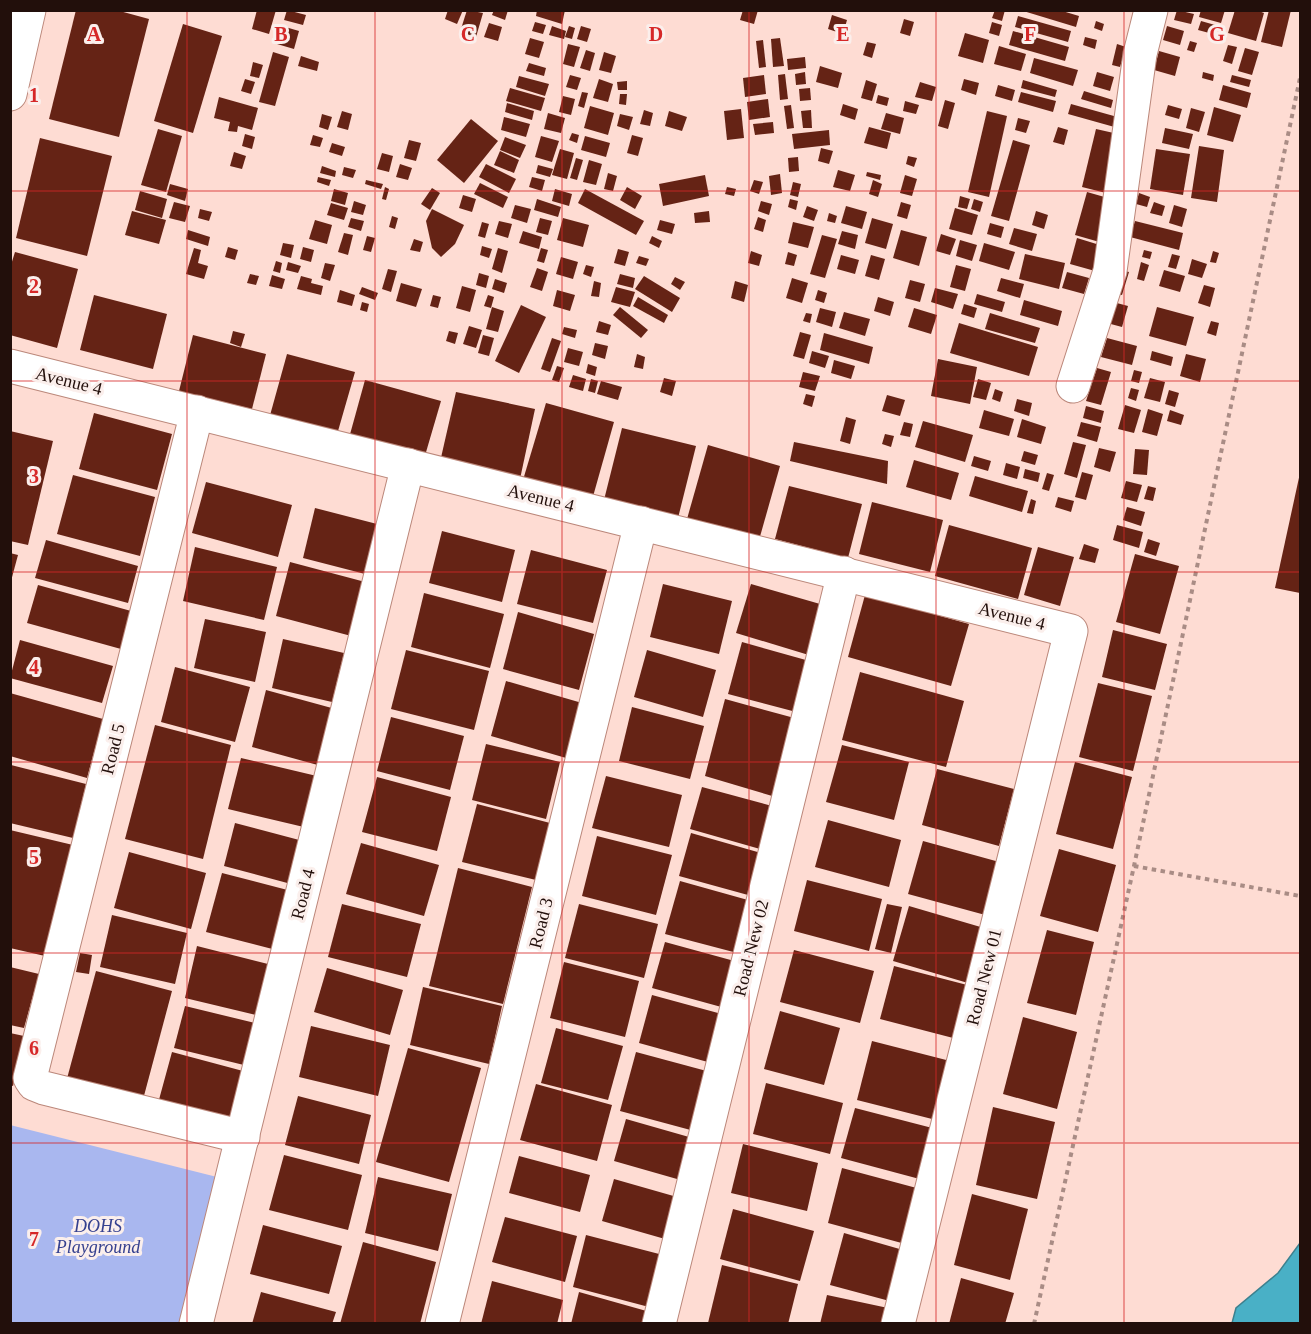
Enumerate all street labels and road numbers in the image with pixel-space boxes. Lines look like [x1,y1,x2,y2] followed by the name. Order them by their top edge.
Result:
[34,363,104,399] street label: Avenue 4
[506,480,576,516] street label: Avenue 4
[977,598,1047,634] street label: Avenue 4
[97,722,129,776] street label: Road 5
[287,867,319,921] street label: Road 4
[525,896,557,950] street label: Road 3
[729,898,773,998] street label: Road New 02
[962,927,1006,1027] street label: Road New 01

